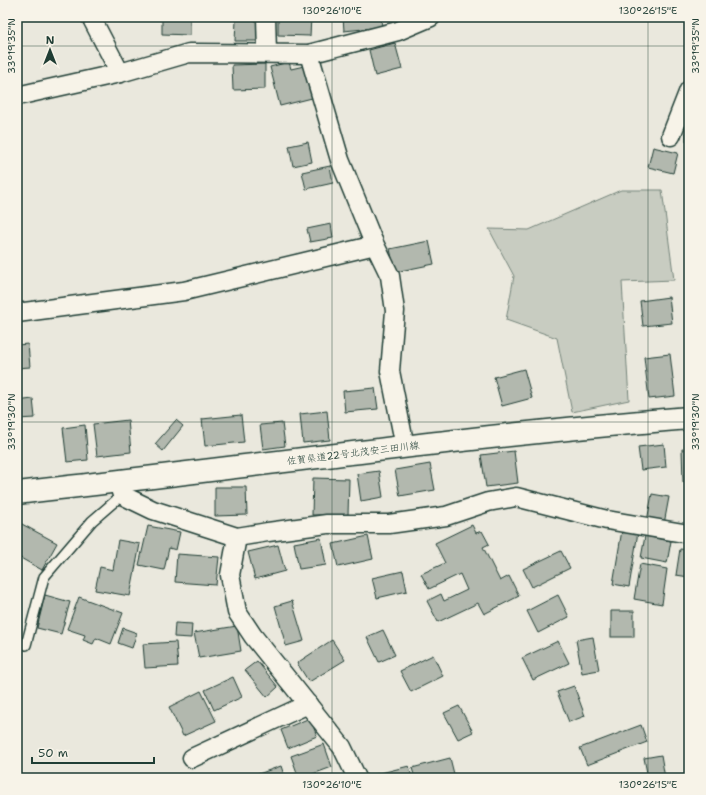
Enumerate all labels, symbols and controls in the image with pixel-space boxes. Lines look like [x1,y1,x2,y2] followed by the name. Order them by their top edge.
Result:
[302,4,362,17] text: 130°26'10"E
[619,4,677,17] text: 130°26'15"E
[5,18,18,74] text: 33°19'35"N
[689,18,702,74] text: 33°19'35"N
[30,30,70,70] north arrow
[46,33,55,48] text: N
[5,393,18,451] text: 33°19'30"N
[689,393,702,451] text: 33°19'30"N
[286,438,420,468] street label: 佐賀県道22号北茂安三田川線
[32,739,154,765] scale bar
[38,745,68,761] text: 50 m
[302,778,362,791] text: 130°26'10"E
[619,778,677,791] text: 130°26'15"E

